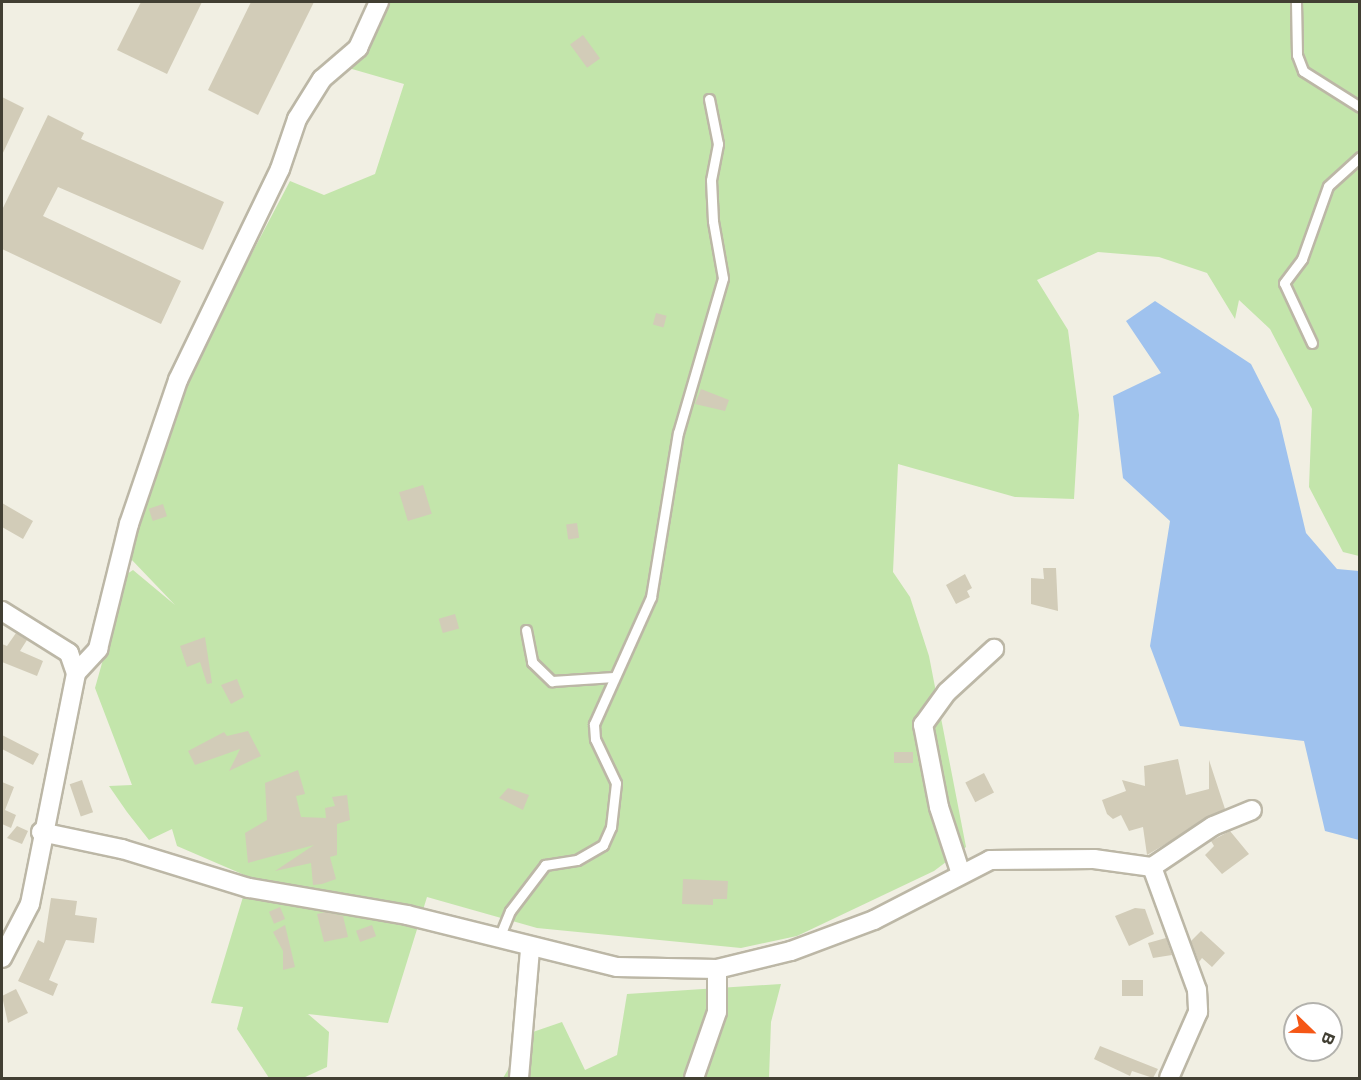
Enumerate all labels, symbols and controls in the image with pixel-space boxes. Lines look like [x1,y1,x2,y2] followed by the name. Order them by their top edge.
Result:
[1283,1002,1343,1062] north arrow
[1317,1029,1339,1048] text: B

